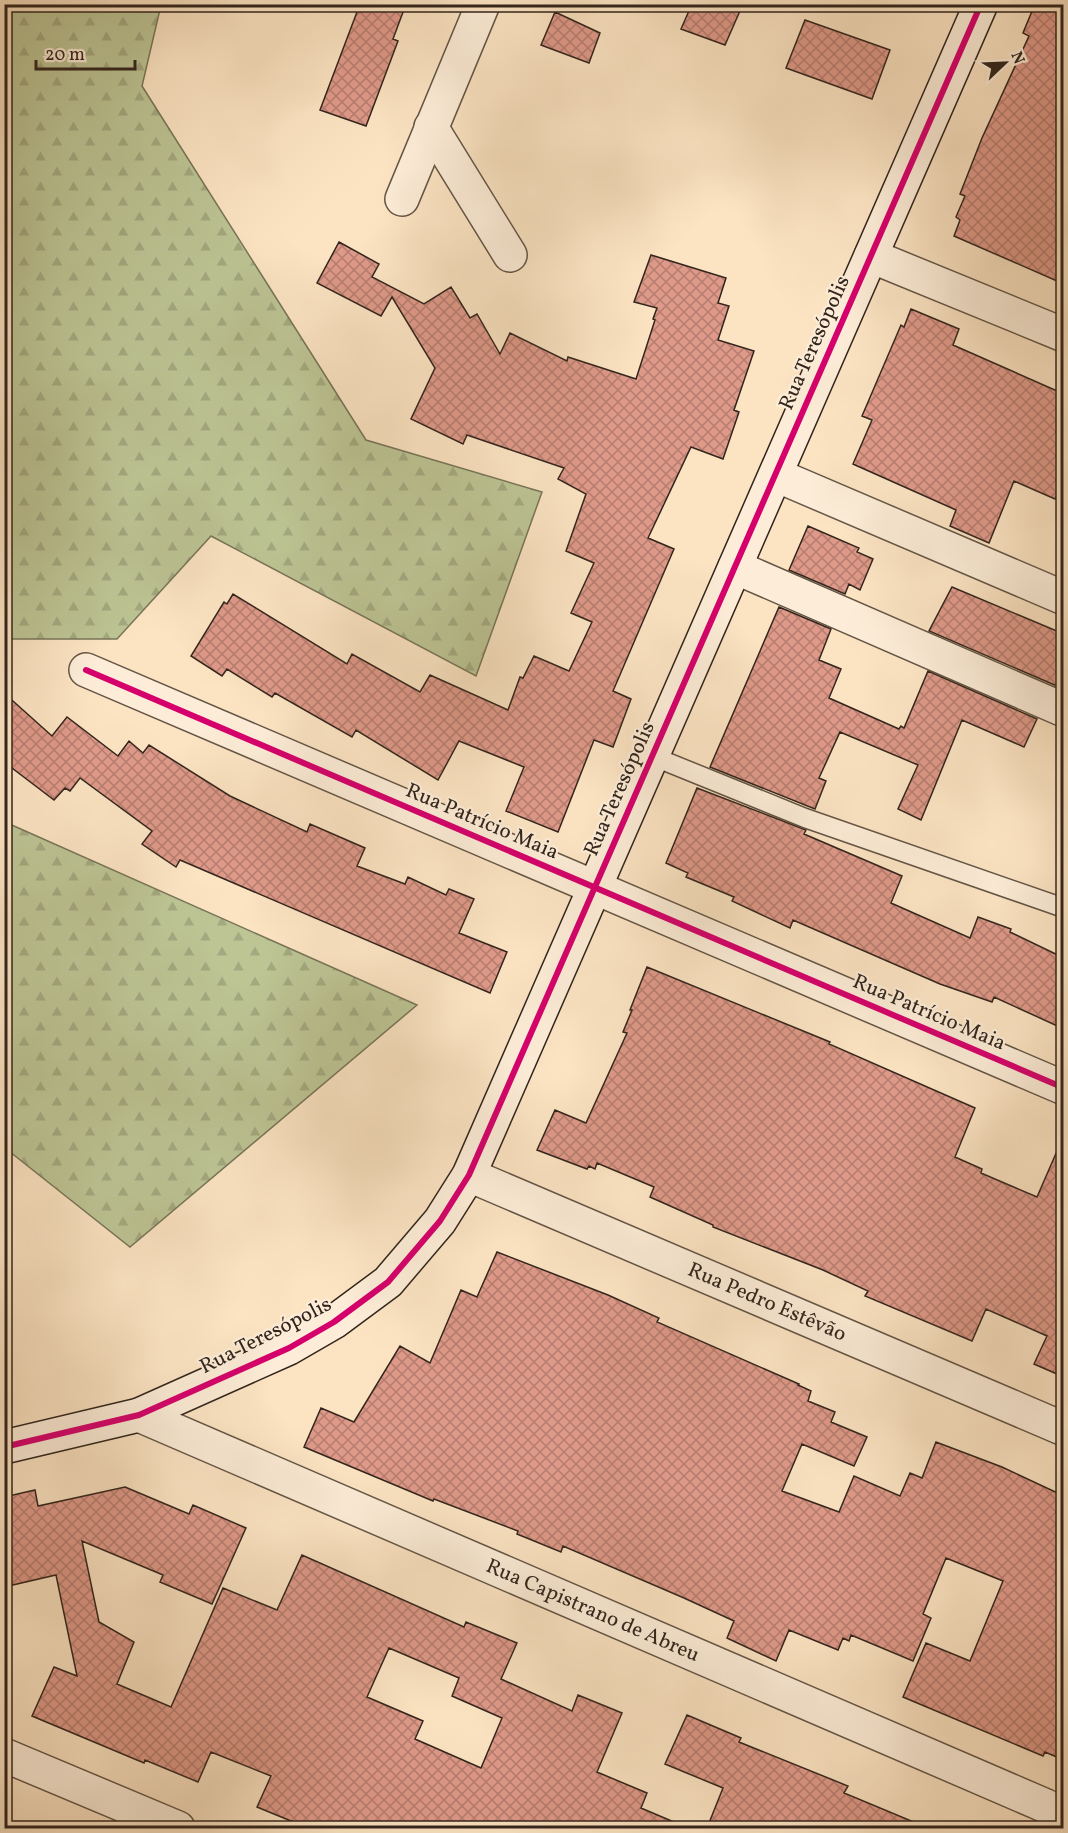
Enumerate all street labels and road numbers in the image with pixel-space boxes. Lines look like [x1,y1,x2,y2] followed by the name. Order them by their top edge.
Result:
[772,271,858,415] street label: Rua Teresópolis
[577,717,663,861] street label: Rua Teresópolis
[401,777,563,867] street label: Rua Patrício Maia
[848,968,1010,1058] street label: Rua Patrício Maia
[683,1255,851,1349] street label: Rua Pedro Estêvão
[195,1290,337,1382] street label: Rua Teresópolis
[481,1552,704,1669] street label: Rua Capistrano de Abreu

